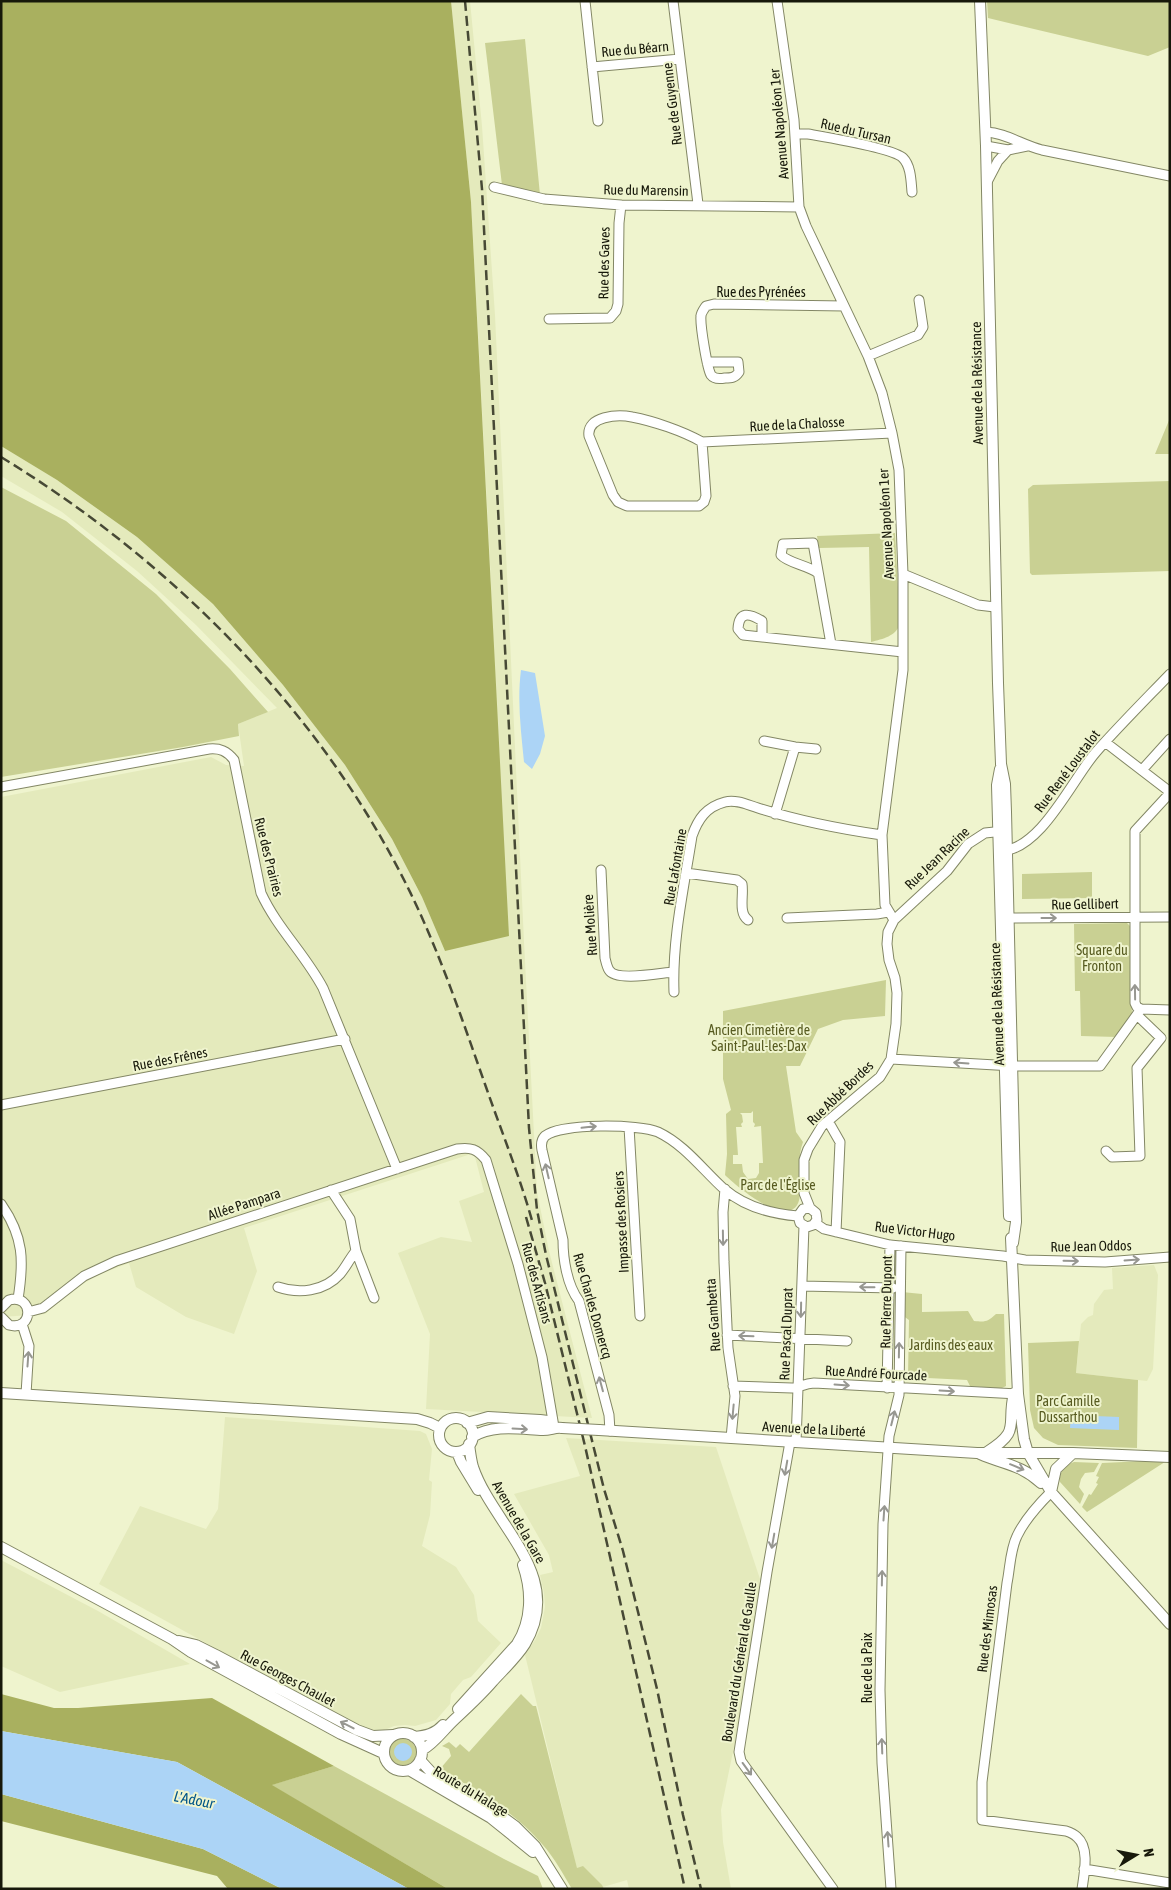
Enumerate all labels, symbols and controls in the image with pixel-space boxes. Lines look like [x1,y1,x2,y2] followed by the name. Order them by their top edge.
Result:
[601,38,669,60] street label: Rue du Béarn
[659,62,685,146] street label: Rue de Guyenne
[766,67,792,180] street label: Avenue Napoléon 1er
[819,115,893,147] street label: Rue du Tursan
[603,181,689,199] street label: Rue du Marensin
[595,226,613,300] street label: Rue des Gaves
[716,284,806,300] street label: Rue des Pyrénées
[968,321,986,445] street label: Avenue de la Résistance
[749,414,845,434] street label: Rue de la Chalosse
[875,467,897,580] street label: Avenue Napoléon 1er
[1031,727,1103,815] street label: Rue René Loustalot
[251,816,287,898] street label: Rue des Prairies
[902,823,972,893] street label: Rue Jean Racine
[660,827,690,907] street label: Rue Lafontaine
[580,894,600,956] street label: Rue Molière
[1051,895,1119,913] street label: Rue Gellibert
[1040,913,1057,923] one-way arrow
[987,942,1007,1066] street label: Avenue de la Résistance
[1076,942,1128,974] park label: Square du Fronton
[1130,984,1140,1000] one-way arrow
[708,1022,810,1054] park label: Ancien Cimetière de Saint-Paul-les-Dax
[131,1044,209,1074] street label: Rue des Frênes
[804,1057,876,1129] street label: Rue Abbé Bordes
[953,1058,969,1067] one-way arrow
[581,1122,597,1132] one-way arrow
[541,1163,551,1179] one-way arrow
[610,1171,632,1273] street label: Impasse des Rosiers
[740,1177,816,1193] park label: Parc de l'Église
[206,1185,282,1223] street label: Allée Pampara
[874,1218,956,1244] street label: Rue Victor Hugo
[718,1230,728,1246] one-way arrow
[1050,1237,1132,1255] street label: Rue Jean Oddos
[519,1241,556,1325] street label: Rue des Artisans
[570,1251,616,1361] street label: Rue Charles Domercq
[877,1255,895,1349] street label: Rue Pierre Dupont
[1124,1255,1140,1265] one-way arrow
[1063,1256,1079,1266] one-way arrow
[702,1278,724,1352] street label: Rue Gambetta
[859,1283,875,1292] one-way arrow
[776,1287,796,1381] street label: Rue Pascal Duprat
[796,1301,806,1317] one-way arrow
[739,1331,755,1340] one-way arrow
[909,1337,993,1353] park label: Jardins des eaux
[894,1342,904,1358] one-way arrow
[24,1351,33,1367] one-way arrow
[825,1362,927,1384] street label: Rue André Fourcade
[596,1376,605,1392] one-way arrow
[834,1381,850,1390] one-way arrow
[939,1386,955,1395] one-way arrow
[1036,1393,1100,1425] park label: Parc Camille Dussarthou
[728,1404,738,1420] one-way arrow
[889,1410,898,1426] one-way arrow
[762,1418,866,1440] street label: Avenue de la Liberté
[511,1424,527,1433] one-way arrow
[780,1459,790,1475] one-way arrow
[1009,1463,1024,1472] one-way arrow
[489,1478,549,1566] street label: Avenue de la Gare
[879,1506,888,1522] one-way arrow
[767,1533,777,1549] one-way arrow
[877,1571,887,1587] one-way arrow
[718,1581,760,1743] street label: Boulevard du Général de Gaulle
[974,1585,1000,1673] street label: Rue des Mimosas
[859,1632,875,1704] street label: Rue de la Paix
[238,1646,338,1710] street label: Rue Georges Chaulet
[205,1660,220,1669] one-way arrow
[339,1720,354,1730] one-way arrow
[877,1738,886,1754] one-way arrow
[431,1762,511,1820] street label: Route du Halage
[741,1762,752,1775] one-way arrow
[172,1787,216,1812] water label: L'Adour
[1111,1830,1161,1880] north arrow
[883,1831,892,1847] one-way arrow
[1140,1847,1157,1858] text: N

